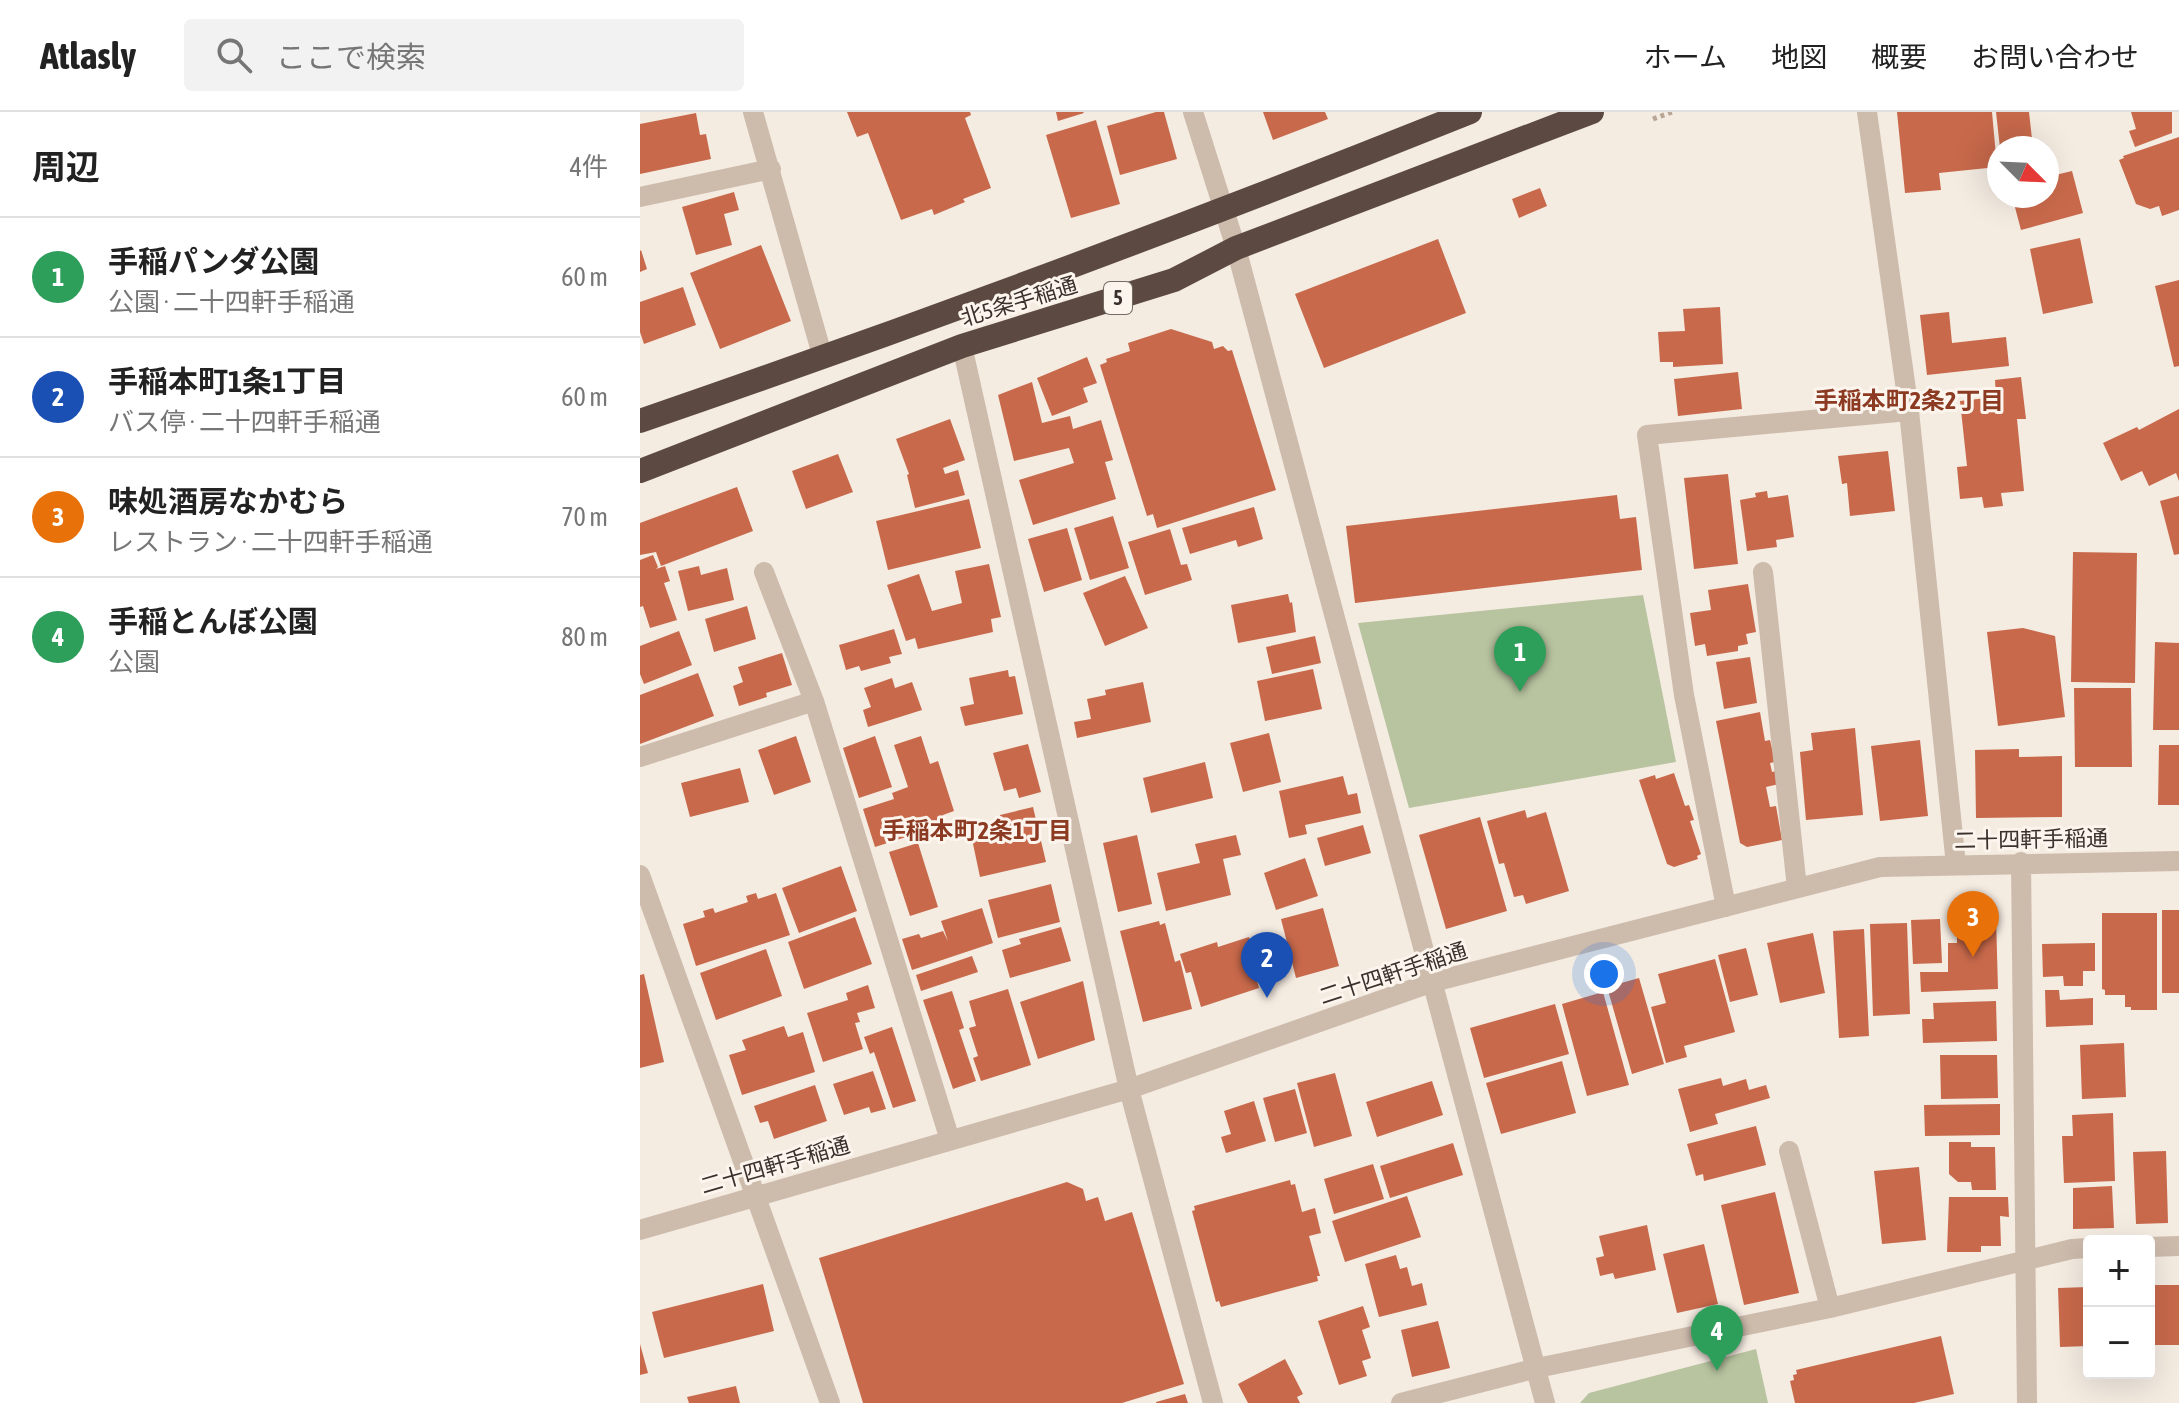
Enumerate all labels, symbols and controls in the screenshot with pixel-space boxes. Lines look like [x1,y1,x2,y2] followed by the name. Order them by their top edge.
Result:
[184,19,744,91] search box
[212,33,256,77] icon: search
[40,34,136,77] text: Atlasly
[276,40,426,74] text: ここで検索
[1644,41,1727,73] text: ホーム
[1771,41,1827,73] text: 地図
[1871,41,1927,73] text: 概要
[1971,41,2139,73] text: お問い合わせ
[1987,136,2059,208] north arrow
[32,147,100,186] text: 周辺
[570,152,608,182] text: 4件
[108,244,320,278] text: 手稲パンダ公園
[52,262,64,292] text: 1
[561,262,608,292] text: 60 m
[958,271,1080,331] street label: 北5条手稲通
[1104,282,1132,314] road number: 5
[108,287,355,317] text: 公園 · 二十四軒手稲通
[108,364,346,398] text: 手稲本町1条1丁目
[52,382,64,412] text: 2
[561,382,608,412] text: 60 m
[1814,387,2004,414] district label: 手稲本町2条2丁目
[108,407,381,437] text: バス停 · 二十四軒手稲通
[108,484,348,518] text: 味処酒房なかむら
[52,502,64,532] text: 3
[561,502,608,532] text: 70 m
[108,527,433,557] text: レストラン · 二十四軒手稲通
[108,604,318,638] text: 手稲とんぼ公園
[52,622,64,652] text: 4
[561,622,608,652] text: 80 m
[1494,626,1546,692] pin: 1
[108,647,160,677] text: 公園
[882,817,1072,844] district label: 手稲本町2条1丁目
[1954,825,2108,853] street label: 二十四軒手稲通
[1947,891,1999,957] pin: 3
[1241,932,1293,998] pin: 2
[1316,937,1470,1009] street label: 二十四軒手稲通
[1584,954,1624,994] your location
[697,1131,853,1199] street label: 二十四軒手稲通
[2083,1235,2155,1379] map controls
[2083,1235,2155,1307] button: +
[1691,1305,1743,1371] pin: 4
[2083,1307,2155,1379] button: −

